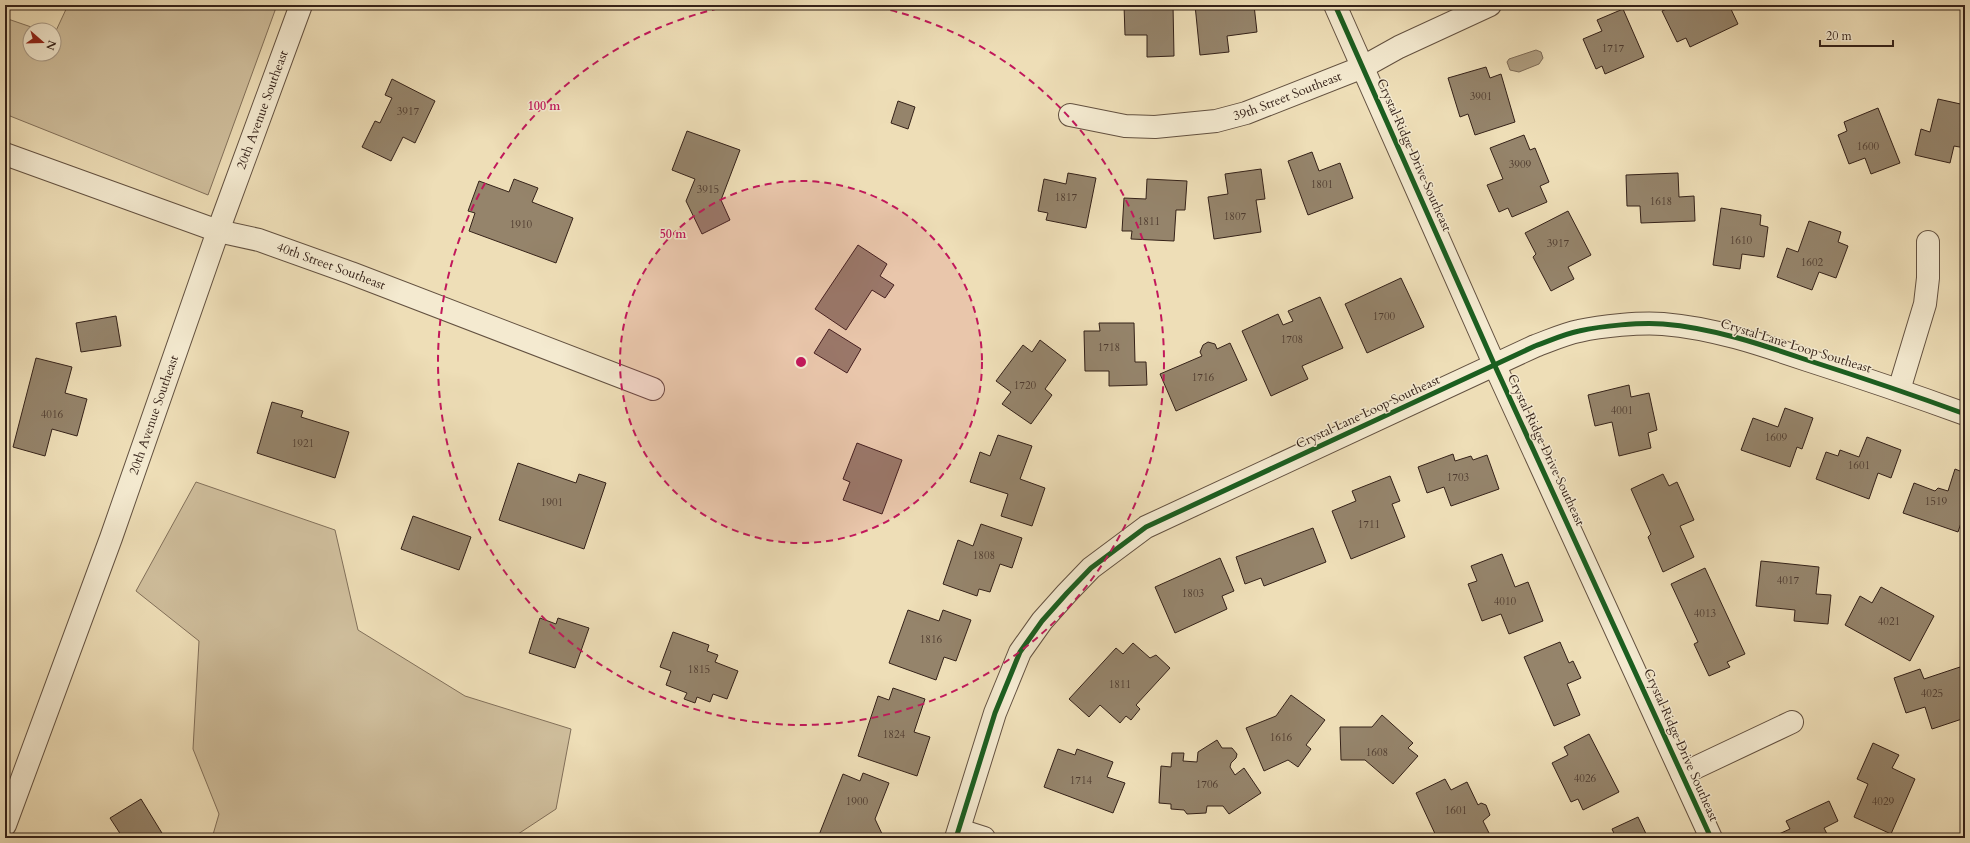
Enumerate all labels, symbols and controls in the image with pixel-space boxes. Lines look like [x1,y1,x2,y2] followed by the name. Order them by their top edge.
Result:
[22,22,62,62] north arrow
[1820,22,1893,48] scale bar
[1826,28,1853,44] text: 20 m
[42,38,60,53] text: N
[1602,41,1625,56] house number: 1717
[232,48,293,172] street label: 20th Avenue Southeast
[1231,67,1344,125] street label: 39th Street Southeast
[1372,76,1456,234] street label: Crystal Ridge Drive Southeast
[1470,89,1492,104] house number: 3901
[528,98,561,114] text: 100 m
[397,104,420,119] house number: 3917
[1857,139,1880,154] house number: 1600
[1509,157,1532,172] house number: 3909
[1311,177,1333,192] house number: 1801
[697,182,719,197] house number: 3915
[1055,190,1078,205] house number: 1817
[1650,194,1672,209] house number: 1618
[1224,209,1247,224] house number: 1807
[1138,214,1160,229] house number: 1811
[510,217,533,232] house number: 1910
[660,226,687,242] text: 50 m
[1730,233,1753,248] house number: 1610
[1547,236,1570,251] house number: 3917
[274,238,388,294] street label: 40th Street Southeast
[1801,255,1824,270] house number: 1602
[1373,309,1396,324] house number: 1700
[1718,314,1874,378] street label: Crystal Lane Loop Southeast
[1281,332,1303,347] house number: 1708
[1098,340,1120,355] house number: 1718
[125,353,183,478] street label: 20th Avenue Southeast
[794,355,808,369] centre of rings
[1192,370,1215,385] house number: 1716
[1293,371,1443,453] street label: Crystal Lane Loop Southeast
[1503,371,1589,529] street label: Crystal Ridge Drive Southeast
[1014,378,1037,393] house number: 1720
[1611,403,1633,418] house number: 4001
[41,407,64,422] house number: 4016
[1765,430,1788,445] house number: 1609
[292,436,314,451] house number: 1921
[1848,458,1870,473] house number: 1601
[1447,470,1470,485] house number: 1703
[1925,494,1948,509] house number: 1519
[541,495,563,510] house number: 1901
[1358,517,1380,532] house number: 1711
[973,548,995,563] house number: 1808
[1777,573,1800,588] house number: 4017
[1182,586,1205,601] house number: 1803
[1494,594,1517,609] house number: 4010
[1694,606,1717,621] house number: 4013
[1878,614,1900,629] house number: 4021
[920,632,943,647] house number: 1816
[688,662,710,677] house number: 1815
[1639,666,1723,824] street label: Crystal Ridge Drive Southeast
[1109,677,1131,692] house number: 1811
[1921,686,1943,701] house number: 4025
[883,727,906,742] house number: 1824
[1270,730,1293,745] house number: 1616
[1366,745,1388,760] house number: 1608
[1574,771,1597,786] house number: 4026
[1070,773,1093,788] house number: 1714
[1196,777,1219,792] house number: 1706
[846,794,869,809] house number: 1900
[1872,794,1895,809] house number: 4029
[1445,803,1467,818] house number: 1601

